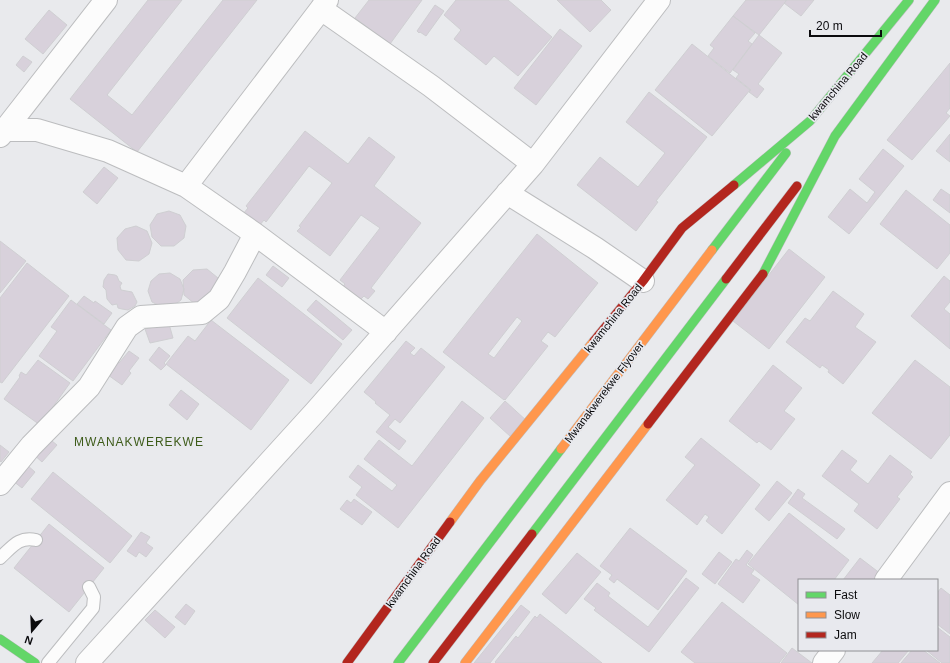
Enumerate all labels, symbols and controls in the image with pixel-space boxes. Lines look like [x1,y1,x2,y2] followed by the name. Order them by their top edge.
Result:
[810,12,881,38] scale bar
[816,19,843,33] text: 20 m
[806,50,870,122] street label: kwamchina Road
[582,281,644,355] street label: kwamchina Road
[562,339,646,445] street label: Mwanakwerekwe Flyover
[74,435,204,449] district label: MWANAKWEREKWE
[383,534,443,610] street label: kwamchina Road
[798,579,938,651] legend
[834,588,858,602] text: Fast
[834,608,860,622] text: Slow
[12,611,52,651] north arrow
[834,628,857,642] text: Jam
[23,633,34,647] text: N

